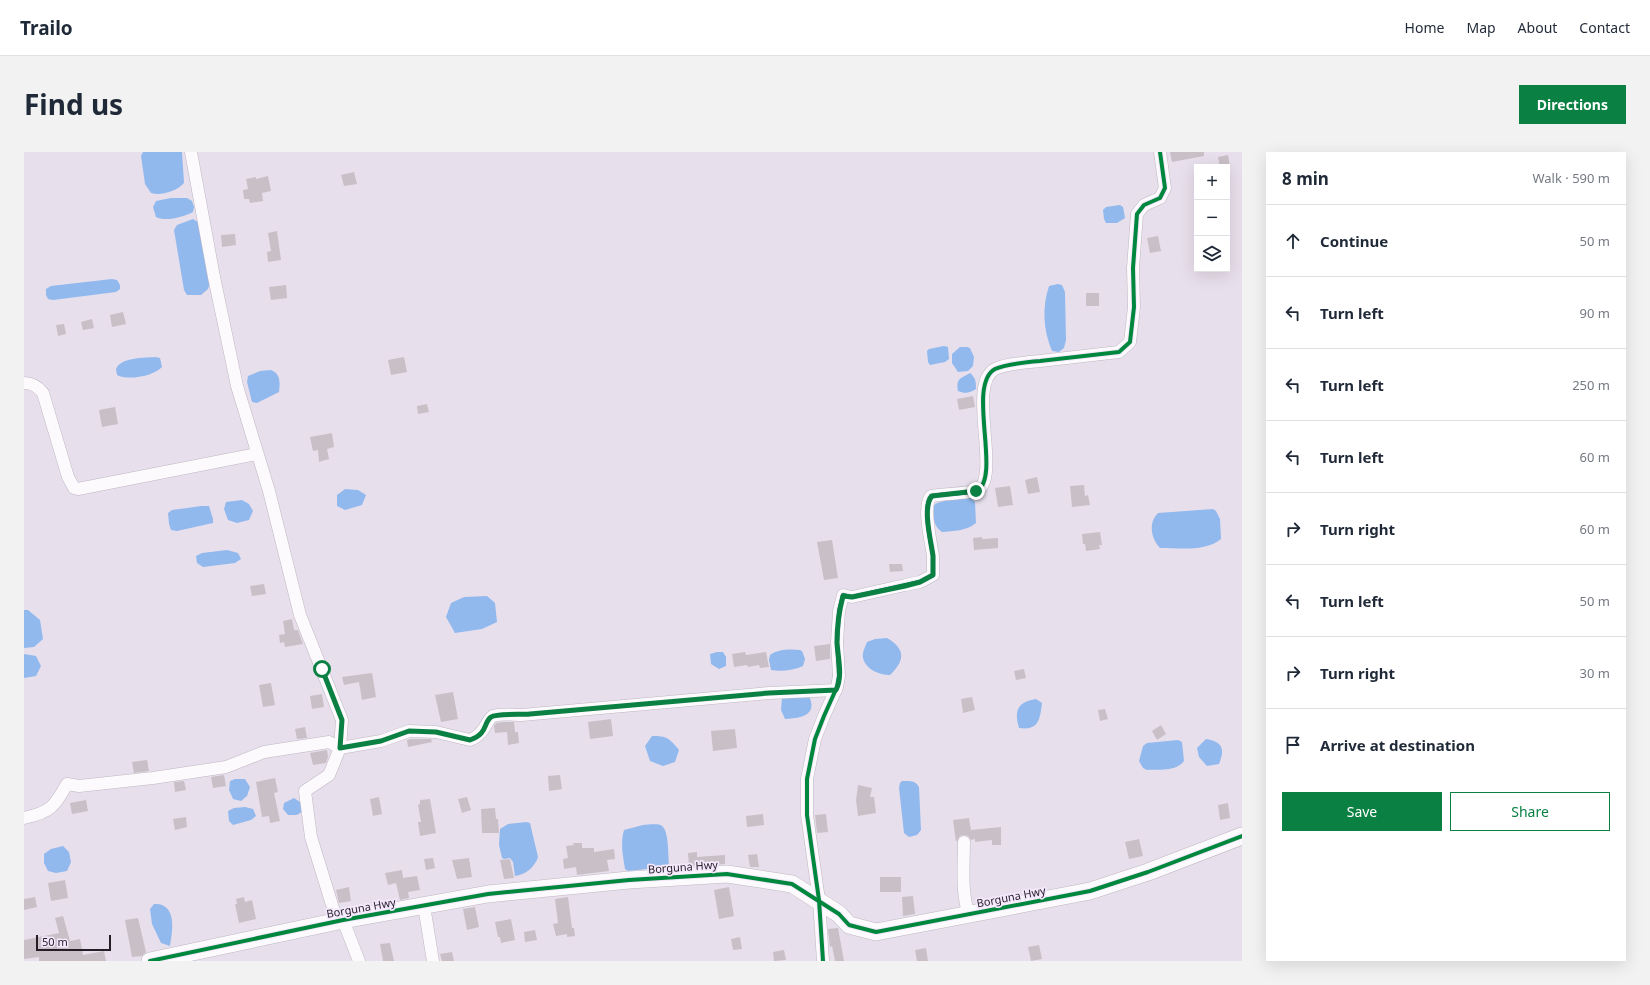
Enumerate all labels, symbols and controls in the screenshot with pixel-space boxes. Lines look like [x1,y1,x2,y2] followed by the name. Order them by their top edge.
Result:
[20,15,73,41] text: Trailo
[1405,18,1444,37] text: Home
[1466,18,1496,37] text: Map
[1518,18,1557,37] text: About
[1579,18,1630,37] text: Contact
[24,85,123,123] text: Find us
[1519,85,1626,124] button: Directions
[1194,164,1230,272] map controls
[1194,164,1230,200] button: +
[1282,167,1329,190] text: 8 min
[1532,169,1610,187] text: Walk · 590 m
[1194,200,1230,236] button: −
[1282,230,1304,252] icon: ahead
[1320,231,1388,251] text: Continue
[1580,232,1610,250] text: 50 m
[1194,236,1230,272] button: layers
[1282,302,1304,324] icon: left
[1320,303,1384,323] text: Turn left
[1580,304,1610,322] text: 90 m
[1282,374,1304,396] icon: left
[1320,375,1384,395] text: Turn left
[1572,376,1610,394] text: 250 m
[1282,446,1304,468] icon: left
[1320,447,1384,467] text: Turn left
[1580,448,1610,466] text: 60 m
[967,482,985,500] route end
[1282,518,1304,540] icon: right
[1320,519,1395,539] text: Turn right
[1580,520,1610,538] text: 60 m
[1282,590,1304,612] icon: left
[1320,591,1384,611] text: Turn left
[1580,592,1610,610] text: 50 m
[313,660,331,678] route start
[1282,662,1304,684] icon: right
[1320,663,1395,683] text: Turn right
[1580,664,1610,682] text: 30 m
[1282,734,1304,756] icon: arrive
[1320,735,1475,755] text: Arrive at destination
[1282,792,1442,831] button: Save
[1450,792,1610,831] button: Share
[648,857,719,876] street label: Borguna Hwy
[975,882,1047,911] street label: Borguna Hwy
[325,894,397,921] street label: Borguna Hwy
[36,933,111,952] scale bar
[42,934,68,949] text: 50 m

